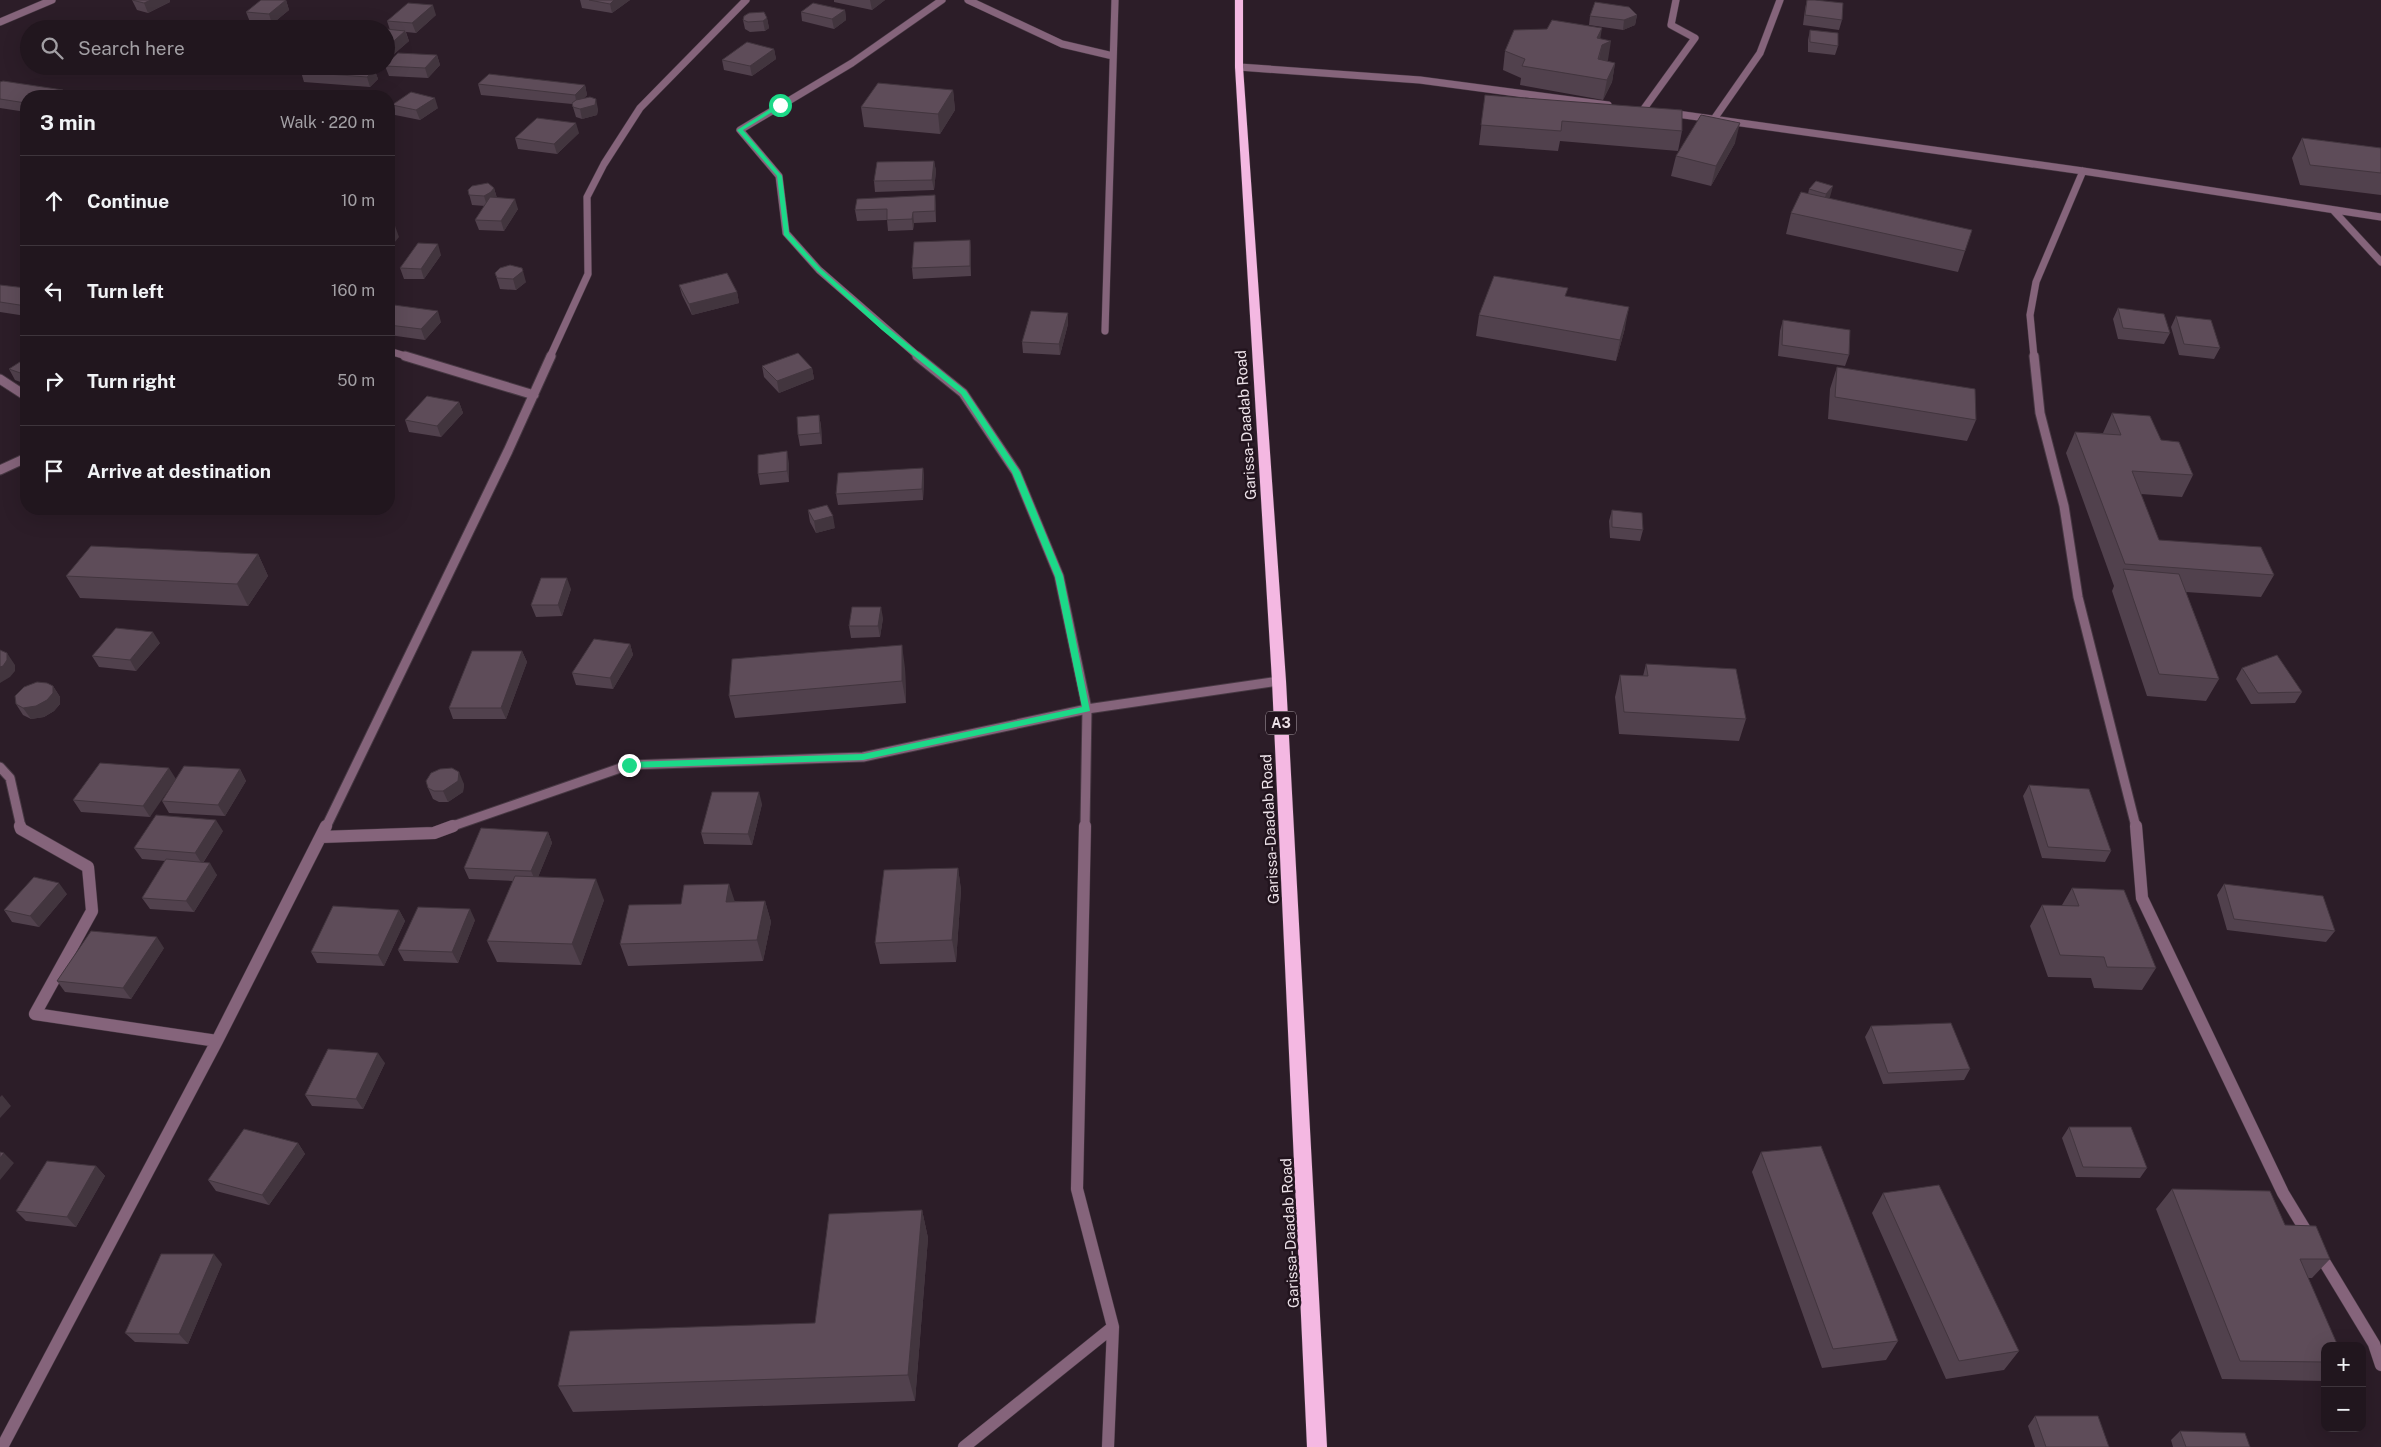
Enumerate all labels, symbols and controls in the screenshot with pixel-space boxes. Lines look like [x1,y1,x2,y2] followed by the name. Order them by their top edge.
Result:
[20,20,395,75] search box
[38,34,66,62] icon: search
[78,37,185,59] text: Search here
[769,94,792,117] route start
[40,110,96,135] text: 3 min
[280,113,375,132] text: Walk · 220 m
[40,187,68,215] icon: ahead
[87,190,169,212] text: Continue
[341,191,375,210] text: 10 m
[40,277,68,305] icon: left
[87,280,164,302] text: Turn left
[331,281,375,300] text: 160 m
[1232,350,1259,501] street label: Garissa-Daadab Road
[40,367,68,395] icon: right
[87,370,176,392] text: Turn right
[337,371,375,390] text: 50 m
[40,457,68,485] icon: arrive
[87,460,271,482] text: Arrive at destination
[1266,711,1296,734] road number: A3
[618,754,641,777] route end
[1257,754,1282,904] street label: Garissa-Daadab Road
[1277,1158,1302,1308] street label: Garissa-Daadab Road
[2321,1342,2366,1432] map controls
[2321,1342,2366,1387] button: +
[2321,1387,2366,1432] button: −

